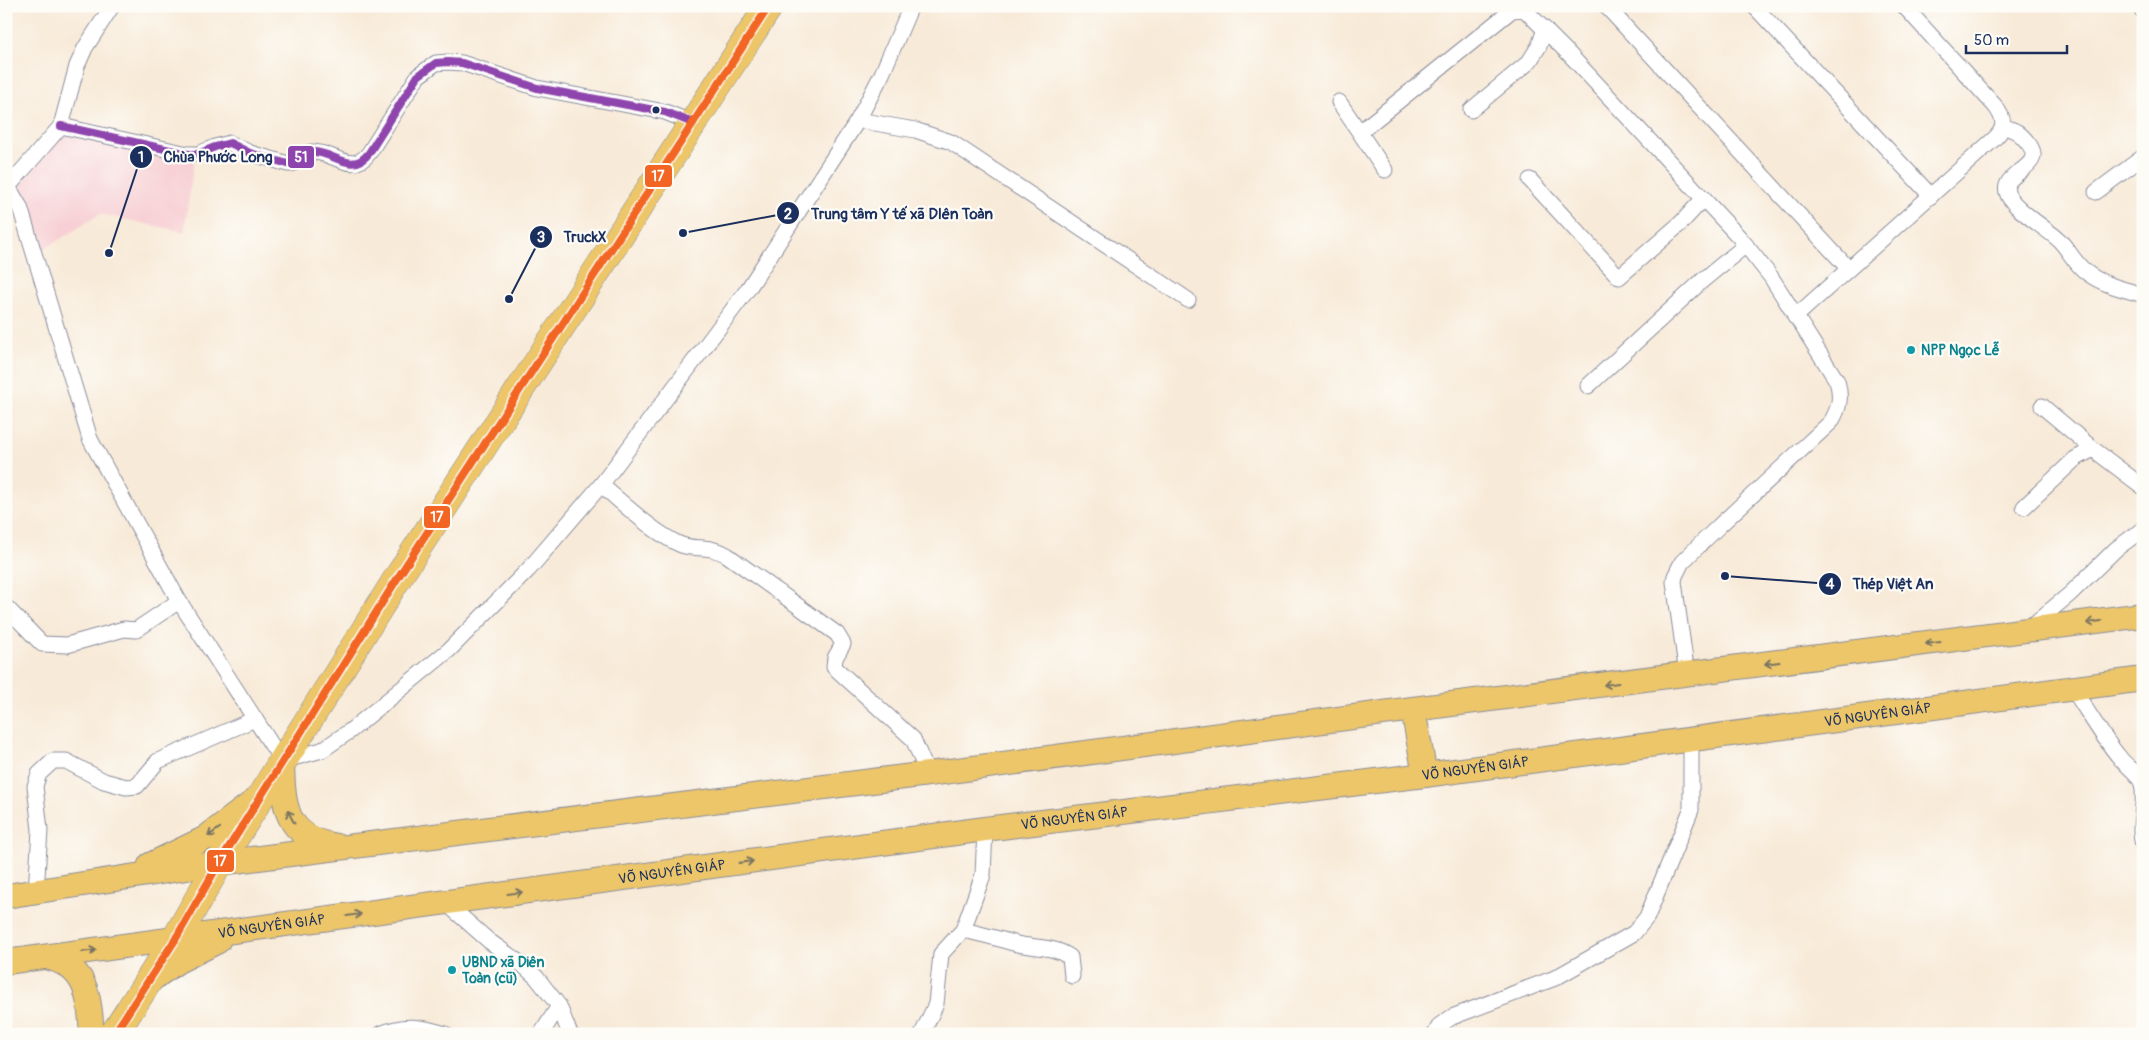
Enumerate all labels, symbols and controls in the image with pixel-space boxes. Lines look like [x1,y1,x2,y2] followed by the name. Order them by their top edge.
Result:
[1966,22,2068,54] scale bar
[1974,31,2009,50] text: 50 m
[651,105,661,115] unlabelled marker
[128,142,283,172] callout: Chùa Phước Long
[287,145,315,169] line badge: 51
[138,148,144,167] text: 1
[163,148,273,167] text: Chùa Phước Long
[294,149,308,166] text: 51
[644,164,673,188] line badge: 17
[652,168,665,185] text: 17
[776,198,1002,228] callout: Trung tâm Y tế xã DIên Toàn
[784,205,792,224] text: 2
[810,205,993,224] text: Trung tâm Y tế xã DIên Toàn
[528,222,617,252] callout: TruckX
[537,228,545,247] text: 3
[562,228,607,247] text: TruckX
[1921,341,2000,359] place label: NPP Ngọc Lễ
[1905,344,1917,356] marker: NPP Ngọc Lễ
[423,505,451,529] line badge: 17
[431,509,444,526] text: 17
[1817,569,1943,599] callout: Thép Việt An
[1826,575,1835,594] text: 4
[1852,575,1934,594] text: Thép Việt An
[2087,617,2103,627] one-way arrow
[1926,638,1942,648] one-way arrow
[1764,658,1780,668] one-way arrow
[1603,679,1619,689] one-way arrow
[1823,699,1933,731] street label: VÕ NGUYÊN GIÁP
[1421,753,1530,784] street label: VÕ NGUYÊN GIÁP
[1020,803,1129,834] street label: VÕ NGUYÊN GIÁP
[286,810,295,825] one-way arrow
[207,827,221,837] one-way arrow
[206,849,235,873] line badge: 17
[214,853,227,870] text: 17
[617,856,727,888] street label: VÕ NGUYÊN GIÁP
[737,857,753,867] one-way arrow
[507,888,523,898] one-way arrow
[346,910,362,920] one-way arrow
[217,911,326,942] street label: VÕ NGUYÊN GIÁP
[81,946,97,956] one-way arrow
[461,954,544,987] place label: UBND xã Diên Toàn (cũ)
[446,964,458,976] marker: UBND xã Diên Toàn (cũ)

